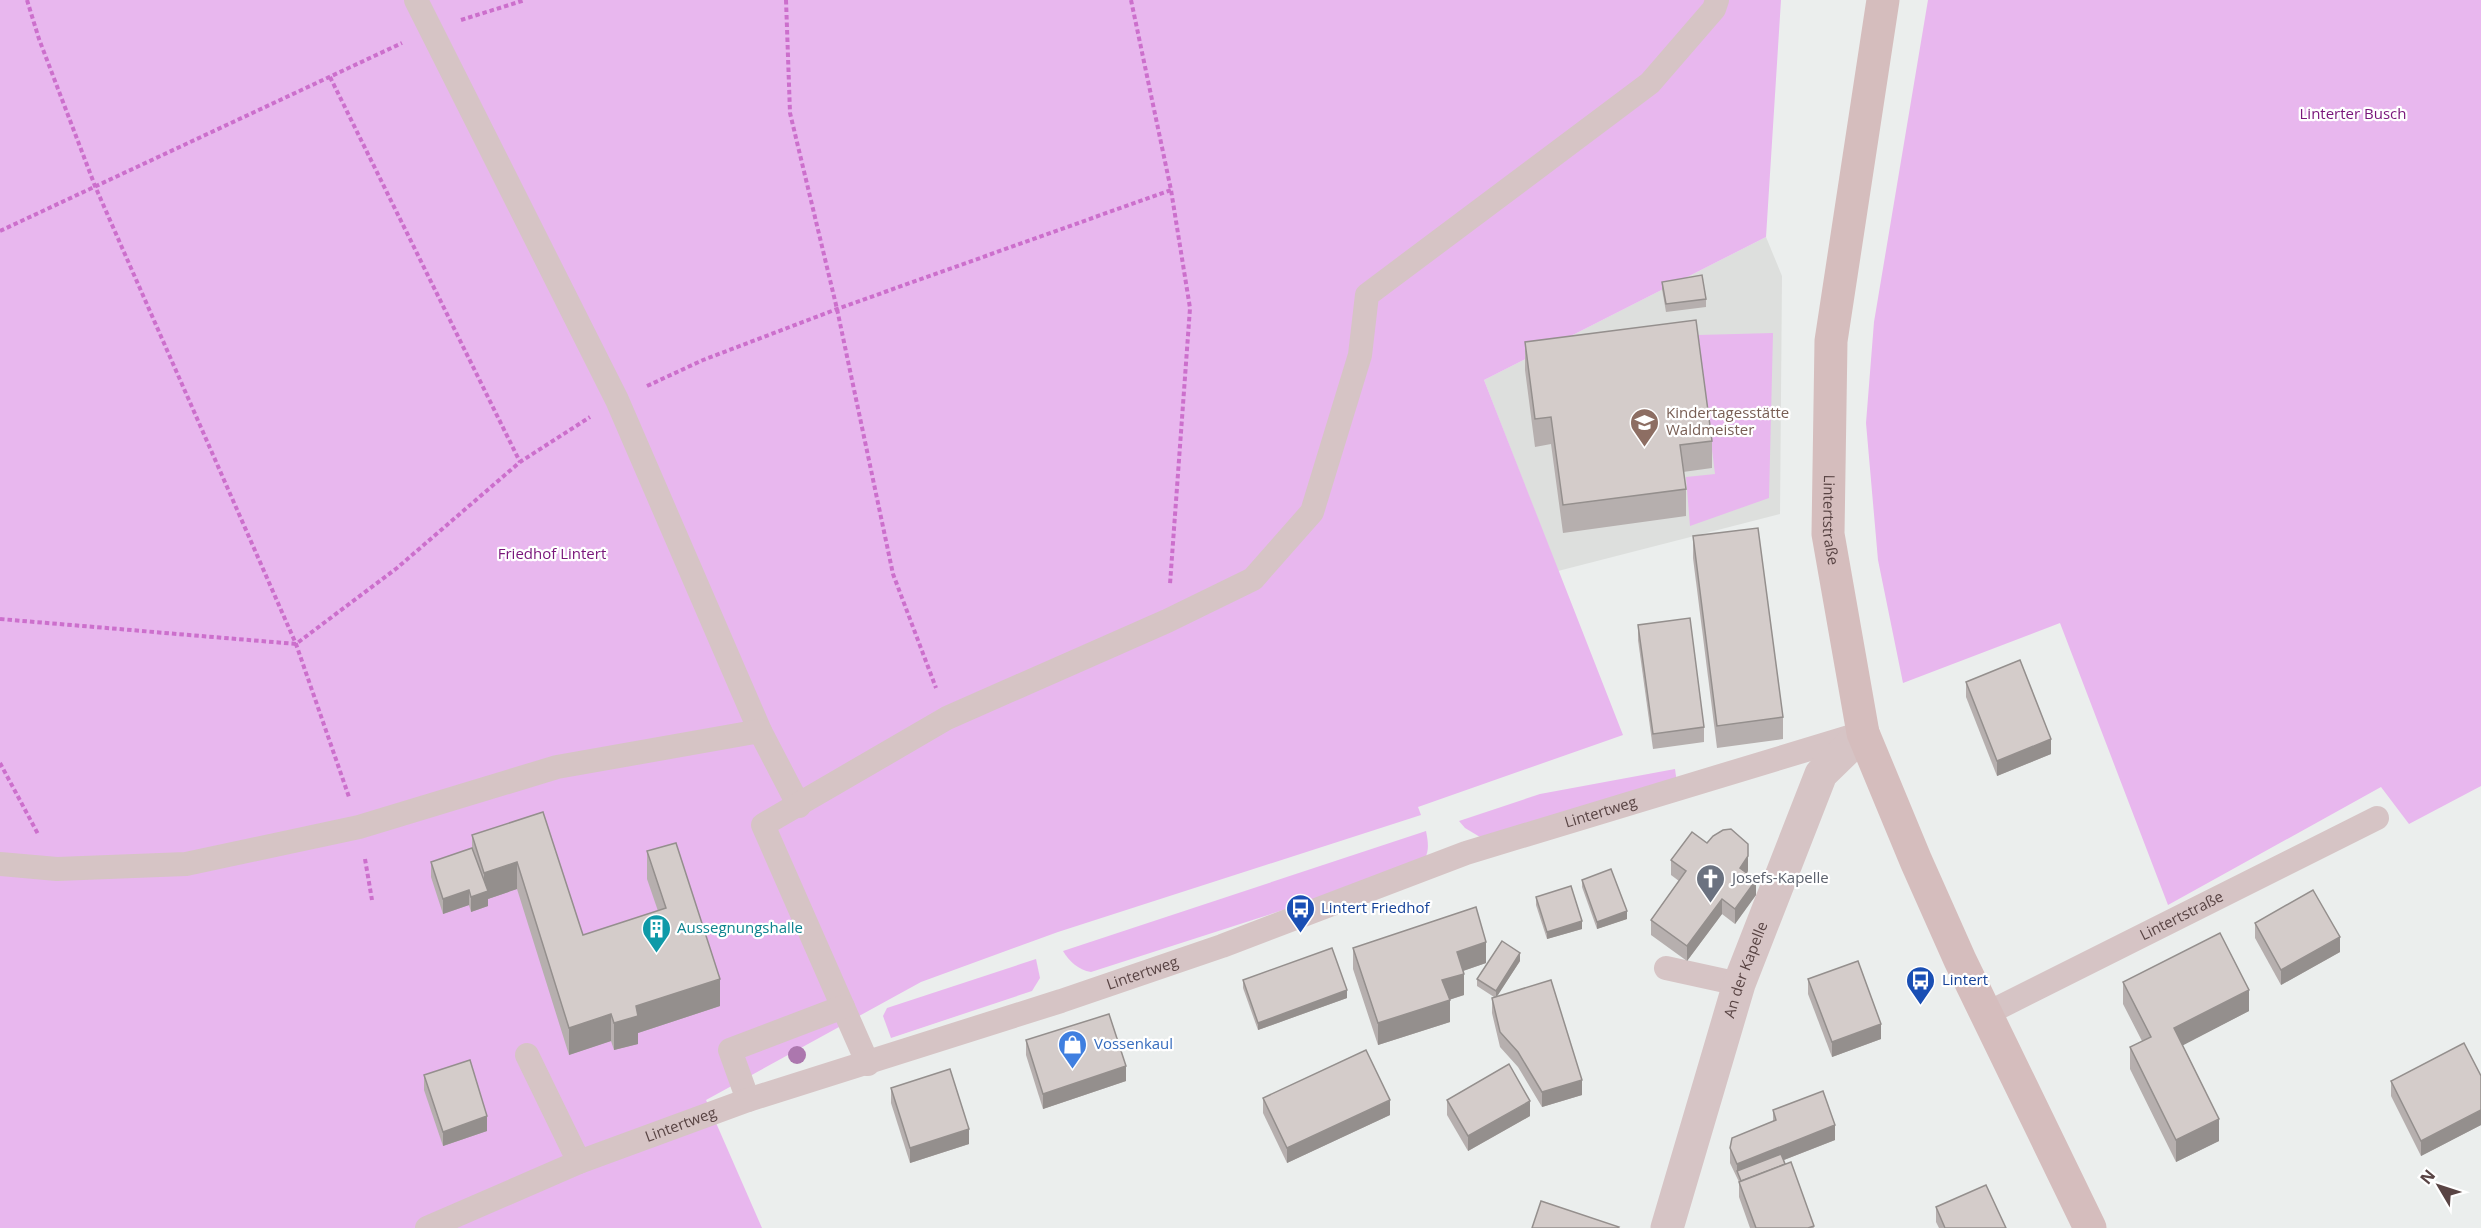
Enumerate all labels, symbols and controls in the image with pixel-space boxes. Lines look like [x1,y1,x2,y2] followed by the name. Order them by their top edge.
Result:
[2300,103,2406,123] park label: Linterter Busch
[1666,402,1789,439] place label: Kindertagesstätte Waldmeister
[1629,406,1661,448] school or university icon: Kindertagesstätte Waldmeister
[1819,474,1844,567] street label: Lintertstraße
[498,543,606,563] park label: Friedhof Lintert
[1562,791,1639,832] street label: Lintertweg
[1695,862,1727,904] church icon: Josefs-Kapelle
[1730,867,1829,887] place label: Josefs-Kapelle
[2136,886,2226,944] street label: Lintertstraße
[1284,892,1316,934] bus stop icon: Lintert Friedhof
[1321,897,1430,917] place label: Lintert Friedhof
[640,912,672,954] building icon: Aussegnungshalle
[677,917,803,937] place label: Aussegnungshalle
[1719,918,1772,1020] street label: An der Kapelle
[1104,951,1180,994] street label: Lintertweg
[1905,964,1937,1006] bus stop icon: Lintert
[1942,969,1988,989] place label: Lintert
[1057,1028,1089,1070] shop icon: Vossenkaul
[1094,1033,1173,1053] place label: Vossenkaul
[642,1102,719,1146] street label: Lintertweg
[2409,1156,2469,1216] north arrow
[2415,1165,2440,1189] text: N

